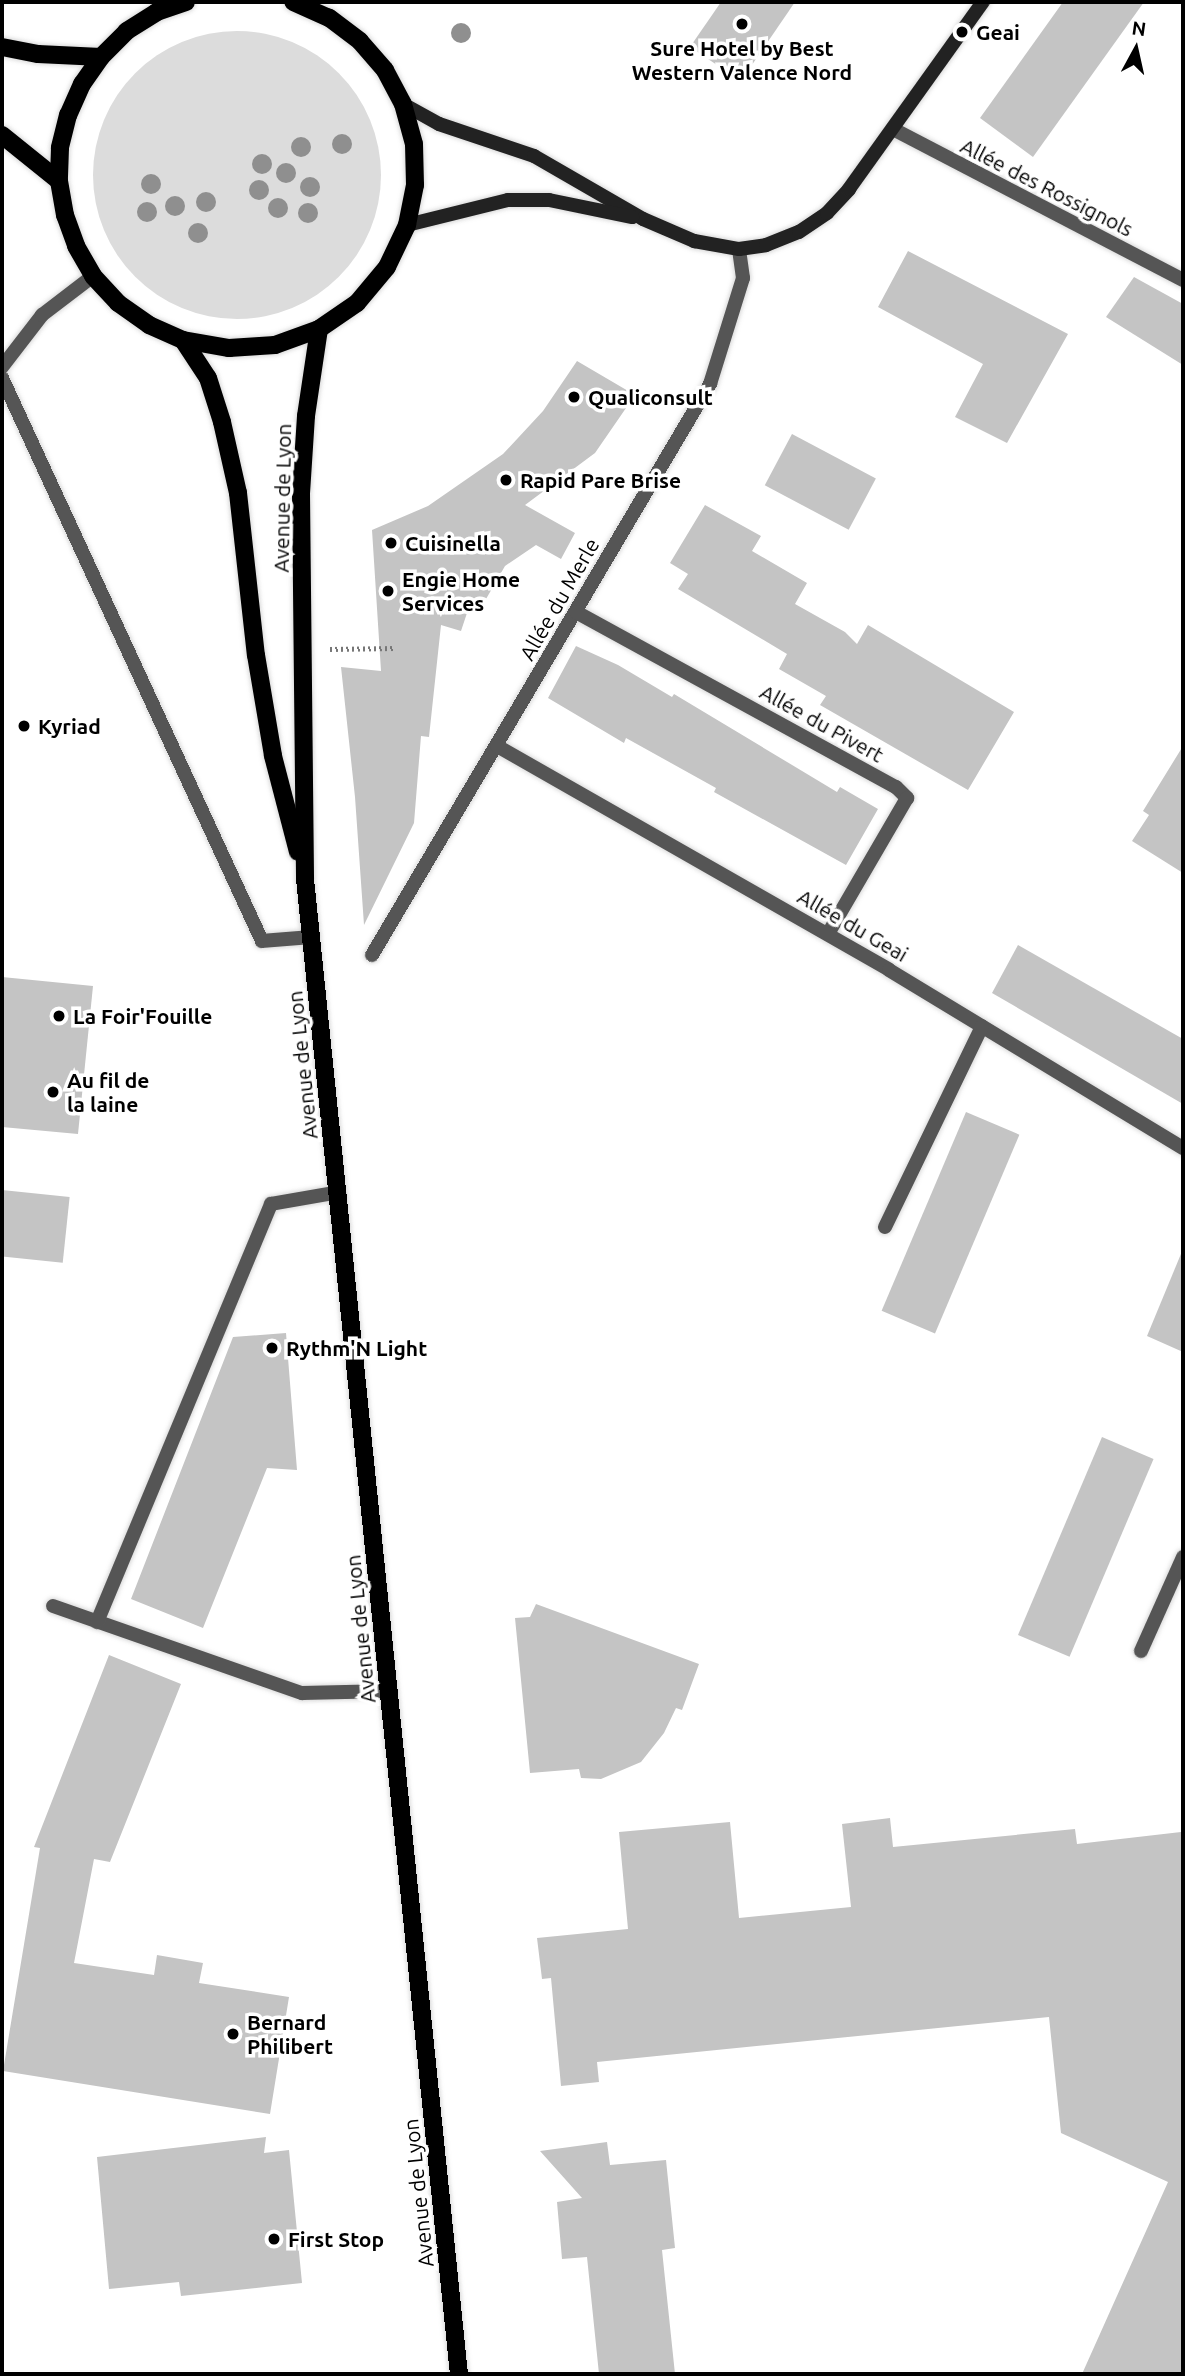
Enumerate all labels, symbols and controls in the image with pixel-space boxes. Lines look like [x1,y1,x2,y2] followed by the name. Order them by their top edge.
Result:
[1101,14,1171,84] north arrow
[734,16,750,32] marker: Sure Hotel by Best Western Valence Nord
[1130,16,1147,40] text: N
[976,19,1020,45] place label: Geai
[954,24,970,40] marker: Geai
[632,35,852,85] place label: Sure Hotel by Best Western Valence Nord
[957,133,1137,241] street label: Allée des Rossignols
[588,384,713,410] place label: Qualiconsult
[566,389,582,405] marker: Qualiconsult
[268,423,296,573] street label: Avenue de Lyon
[520,467,681,493] place label: Rapid Pare Brise
[498,472,514,488] marker: Rapid Pare Brise
[405,530,501,556] place label: Cuisinella
[514,534,604,664] street label: Allée du Merle
[383,535,399,551] marker: Cuisinella
[402,566,520,616] place label: Engie Home Services
[380,583,396,599] marker: Engie Home Services
[756,679,888,767] street label: Allée du Pivert
[38,713,101,739] place label: Kyriad
[16,718,32,734] marker: Kyriad
[793,883,913,967] street label: Allée du Geai
[282,990,322,1140] street label: Avenue de Lyon
[73,1003,212,1029] place label: La Foir'Fouille
[51,1008,67,1024] marker: La Foir'Fouille
[67,1067,149,1117] place label: Au fil de la laine
[45,1084,61,1100] marker: Au fil de la laine
[286,1335,427,1361] place label: Rythm'N Light
[264,1340,280,1356] marker: Rythm'N Light
[340,1554,380,1704] street label: Avenue de Lyon
[247,2009,333,2059] place label: Bernard Philibert
[225,2026,241,2042] marker: Bernard Philibert
[398,2118,438,2268] street label: Avenue de Lyon
[288,2226,384,2252] place label: First Stop
[266,2231,282,2247] marker: First Stop

